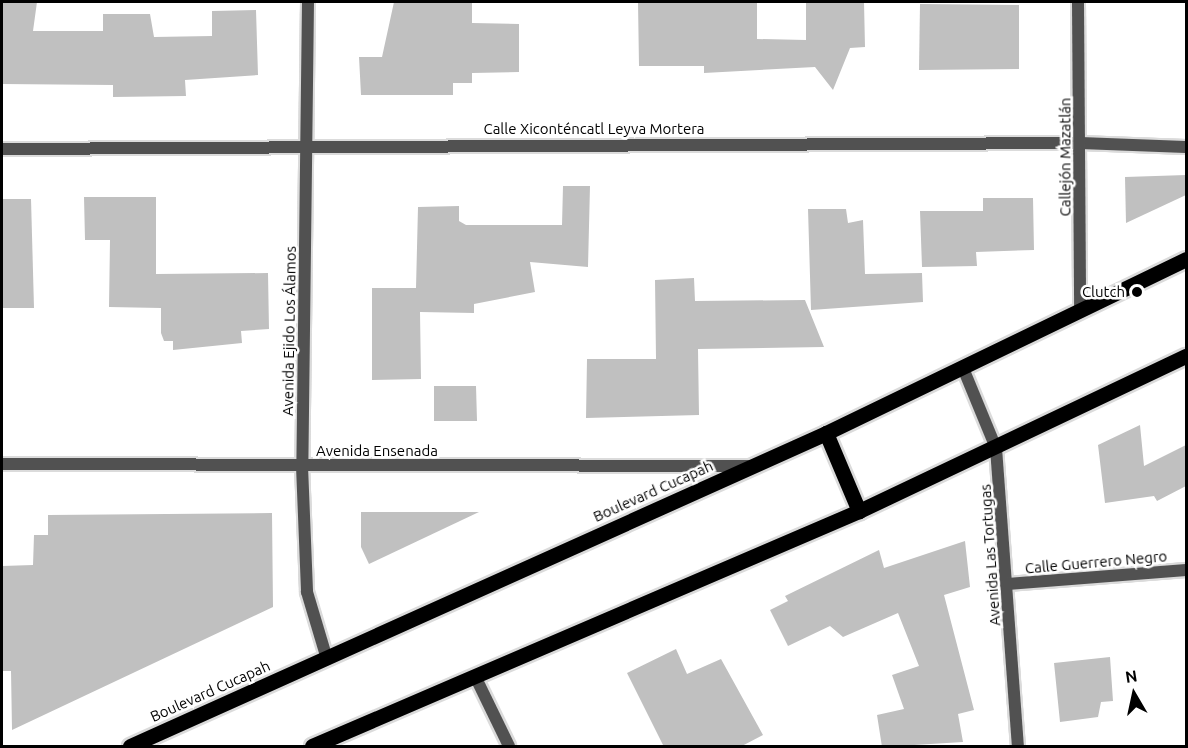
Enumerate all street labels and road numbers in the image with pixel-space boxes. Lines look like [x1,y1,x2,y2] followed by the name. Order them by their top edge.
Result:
[1056,98,1074,216] street label: Callejón Mazatlán
[483,120,705,138] street label: Calle Xiconténcatl Leyva Mortera
[279,246,299,416] street label: Avenida Ejido Los Álamos
[316,442,438,460] street label: Avenida Ensenada
[590,456,716,526] street label: Boulevard Cucapah
[976,484,1004,626] street label: Avenida Las Tortugas
[1024,547,1168,577] street label: Calle Guerrero Negro
[147,656,273,726] street label: Boulevard Cucapah

